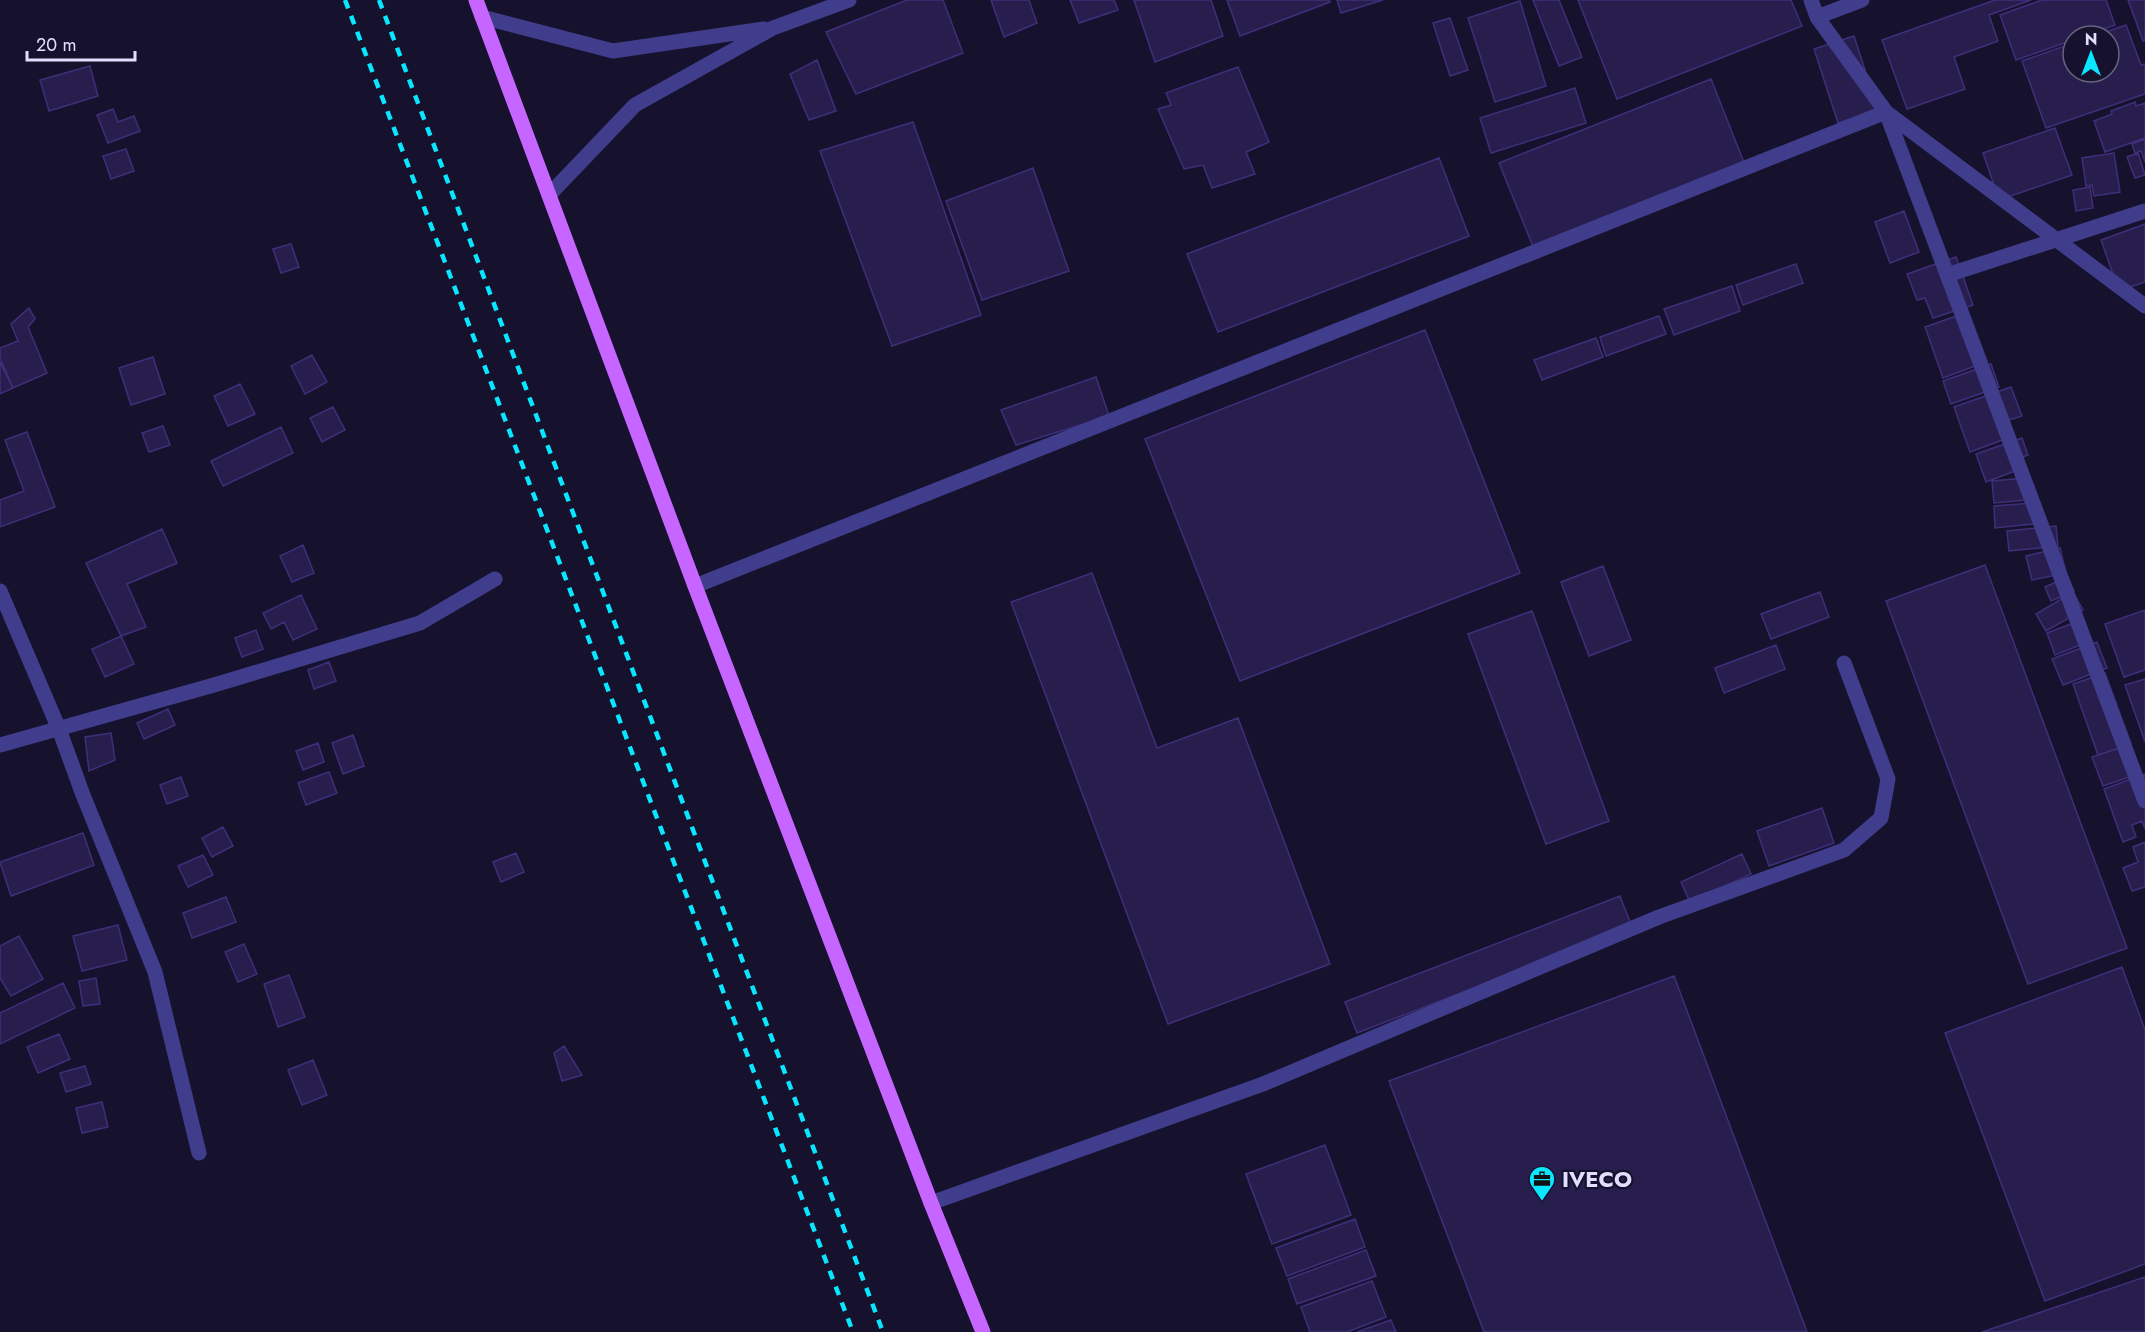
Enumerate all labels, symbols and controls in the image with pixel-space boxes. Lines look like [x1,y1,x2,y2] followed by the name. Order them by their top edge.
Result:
[27,24,135,62] scale bar
[2061,24,2121,84] north arrow
[2085,28,2097,51] text: N
[36,32,76,58] text: 20 m
[1562,1163,1632,1195] place label: IVECO
[1527,1164,1557,1202] office icon: IVECO

